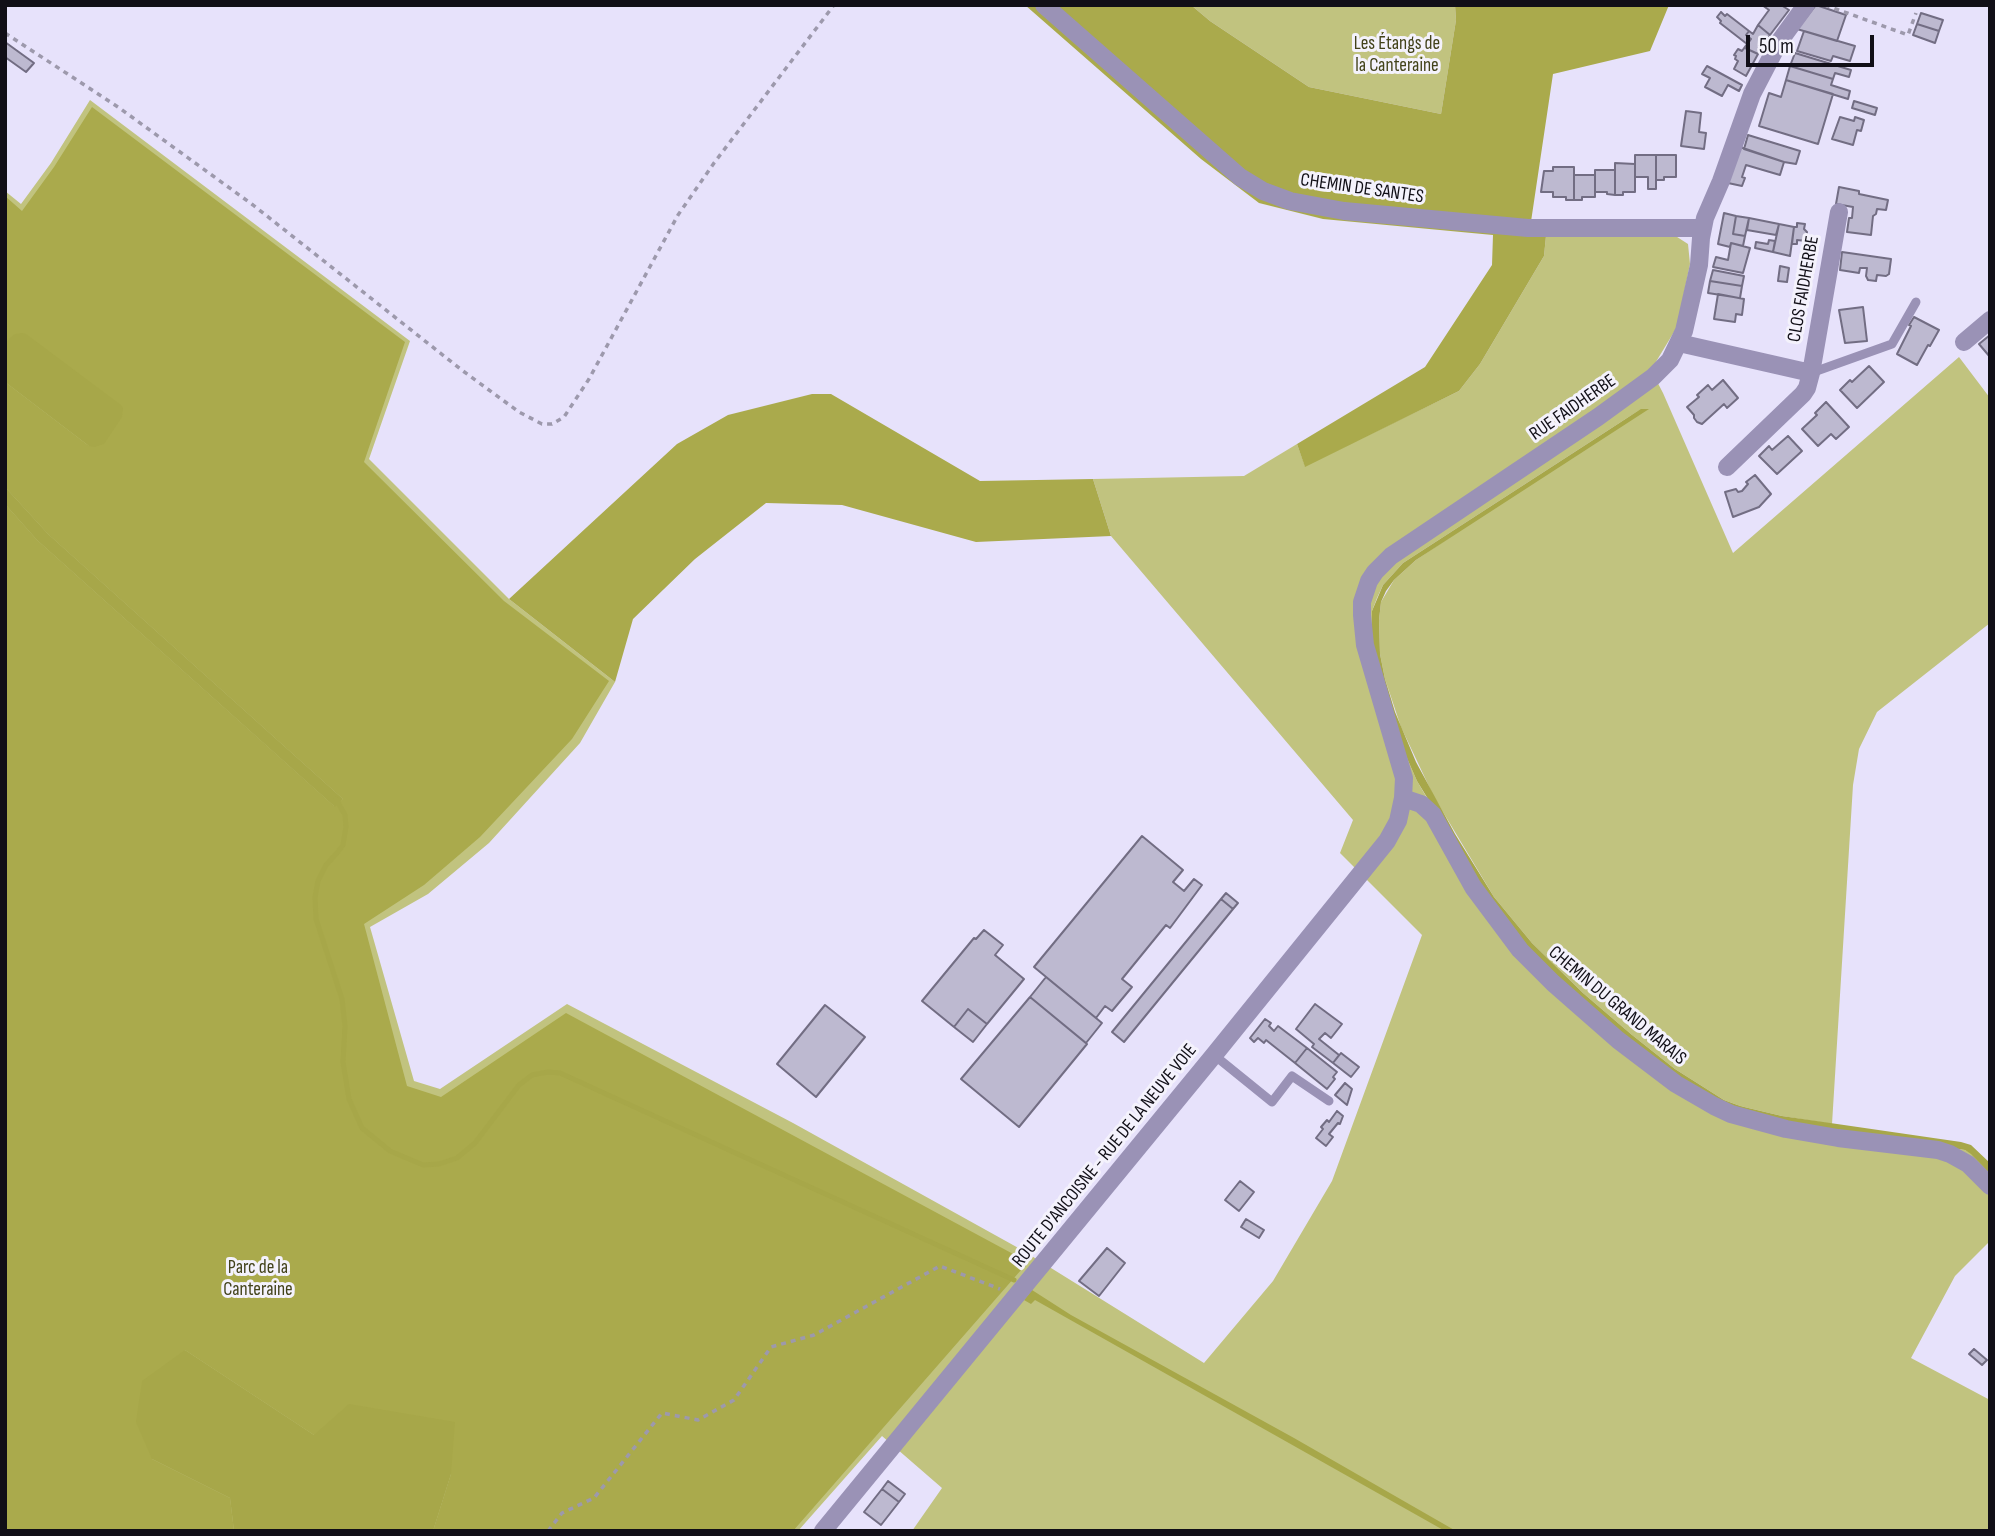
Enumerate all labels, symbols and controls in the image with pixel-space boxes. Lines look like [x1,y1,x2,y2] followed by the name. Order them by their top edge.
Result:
[1750,21,1878,65] scale bar
[1354,33,1440,77] park label: Les Étangs de la Canteraine
[1759,34,1794,59] text: 50 m
[1299,169,1425,209] street label: CHEMIN DE SANTES
[1783,234,1825,344] street label: CLOS FAIDHERBE
[1526,370,1620,446] street label: RUE FAIDHERBE
[1543,942,1691,1070] street label: CHEMIN DU GRAND MARAIS
[1008,1040,1202,1272] street label: ROUTE D'ANCOISNE - RUE DE LA NEUVE VOIE
[223,1257,293,1301] park label: Parc de la Canteraine

